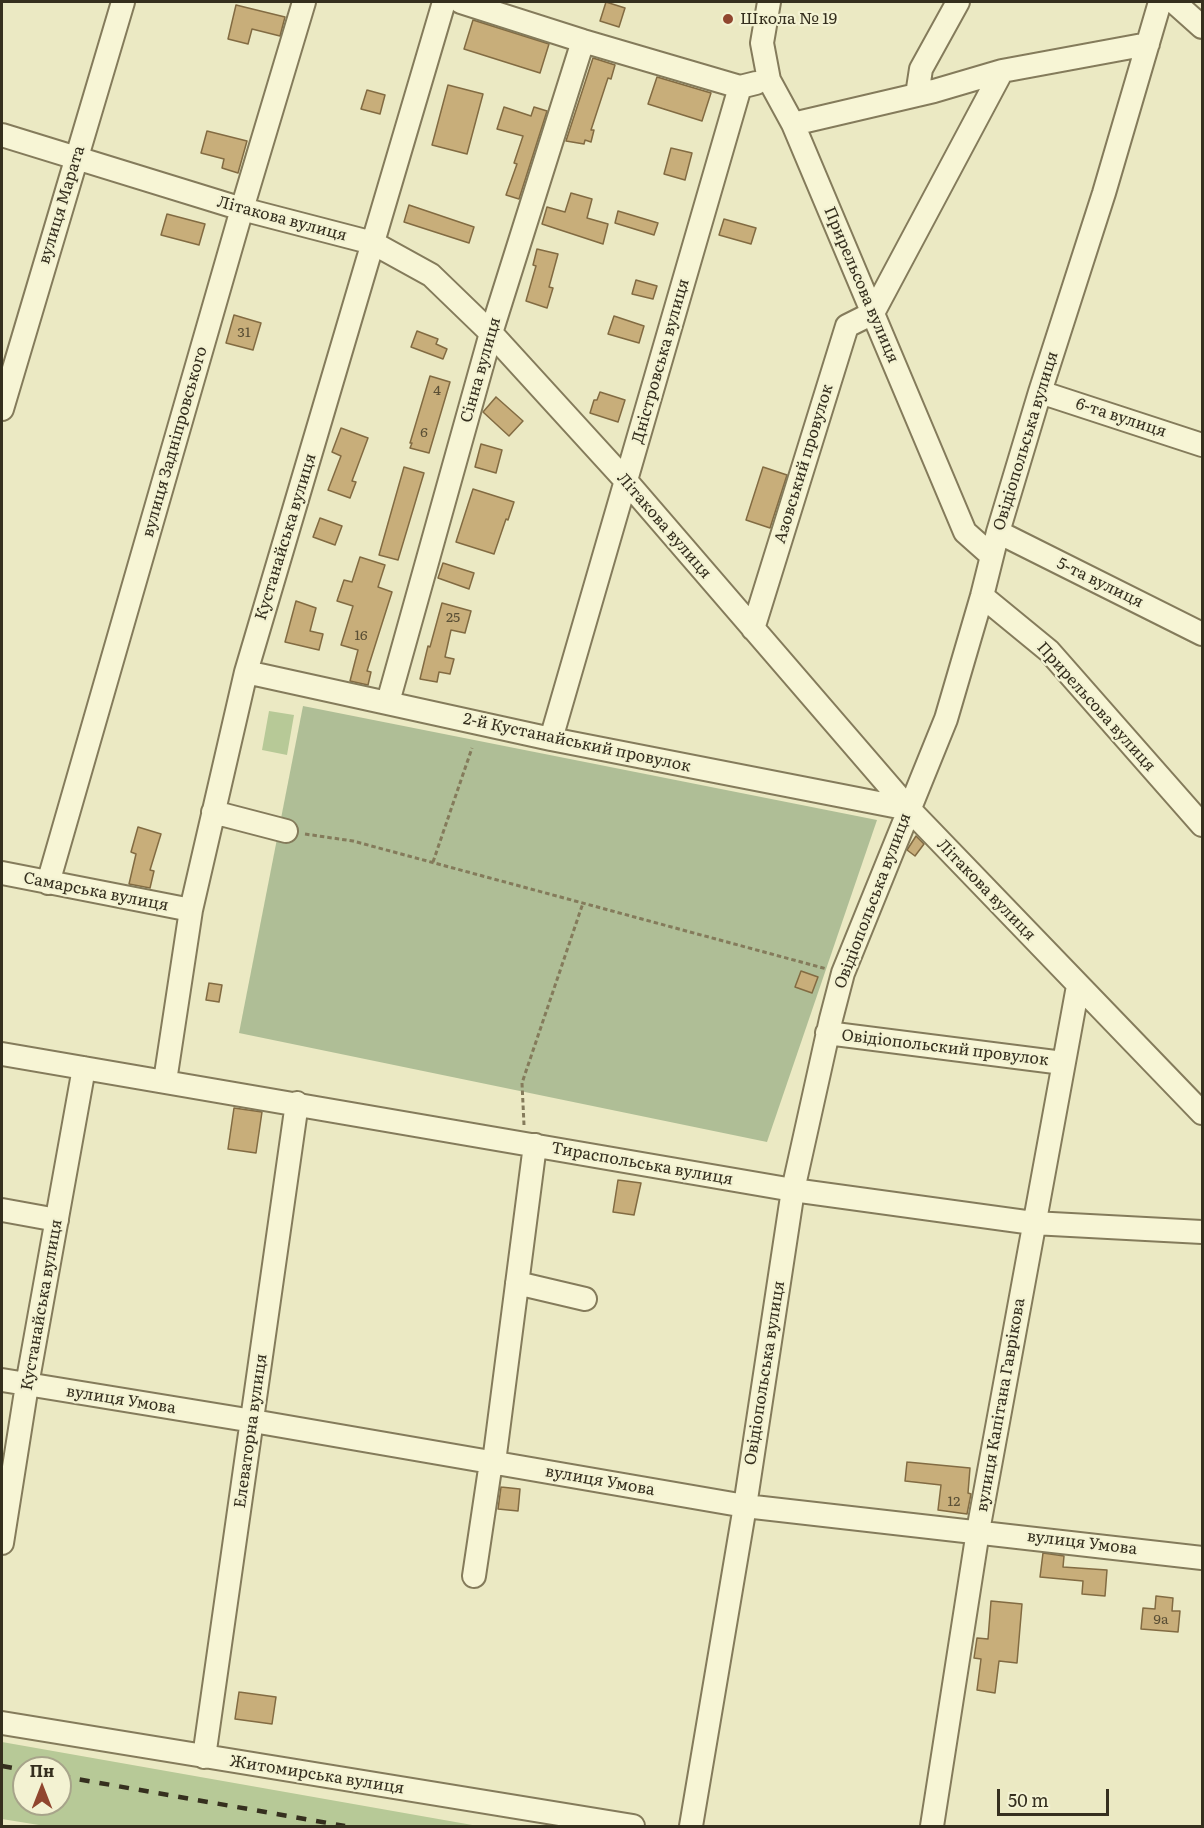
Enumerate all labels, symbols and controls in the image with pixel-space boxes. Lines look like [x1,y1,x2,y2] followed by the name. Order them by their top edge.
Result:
[740,9,837,29] place label: Школа № 19
[721,12,735,26] marker: Школа № 19
[35,144,89,266] street label: вулиця Марата
[215,192,349,246] street label: Літакова вулиця
[819,204,903,366] street label: Прирельсова вулиця
[628,276,694,446] street label: Дністровська вулиця
[457,315,505,425] street label: Сінна вулиця
[237,325,251,341] house number: 31
[139,344,211,540] street label: вулиця Задніпровського
[990,349,1062,533] street label: Овідіопольська вулиця
[771,382,837,546] street label: Азовський провулок
[433,383,441,399] house number: 4
[1073,394,1169,442] street label: 6-та вулиця
[420,425,428,441] house number: 6
[251,451,321,623] street label: Кустанайська вулиця
[613,469,715,583] street label: Літакова вулиця
[1054,554,1146,612] street label: 5-та вулиця
[446,610,460,626] house number: 25
[354,628,368,644] house number: 16
[1033,638,1159,776] street label: Прирельсова вулиця
[462,709,692,777] street label: 2-й Кустанайський провулок
[831,811,915,991] street label: Овідіопольська вулиця
[933,835,1039,945] street label: Літакова вулиця
[22,869,170,915] street label: Самарська вулиця
[840,1026,1050,1070] street label: Овідіопольский провулок
[550,1139,734,1189] street label: Тираспольська вулиця
[17,1218,67,1392] street label: Кустанайська вулиця
[741,1279,789,1467] street label: Овідіопольська вулиця
[973,1297,1029,1513] street label: вулиця Капітана Гаврікова
[231,1353,271,1509] street label: Елеваторна вулиця
[65,1382,177,1418] street label: вулиця Умова
[544,1462,656,1500] street label: вулиця Умова
[948,1494,960,1510] house number: 12
[1026,1527,1138,1559] street label: вулиця Умова
[1154,1612,1168,1628] house number: 9а
[229,1752,405,1798] street label: Житомирська вулиця
[12,1756,72,1816] north arrow
[30,1758,54,1782] text: Пн
[1000,1777,1112,1815] scale bar
[1008,1786,1049,1813] text: 50 m

